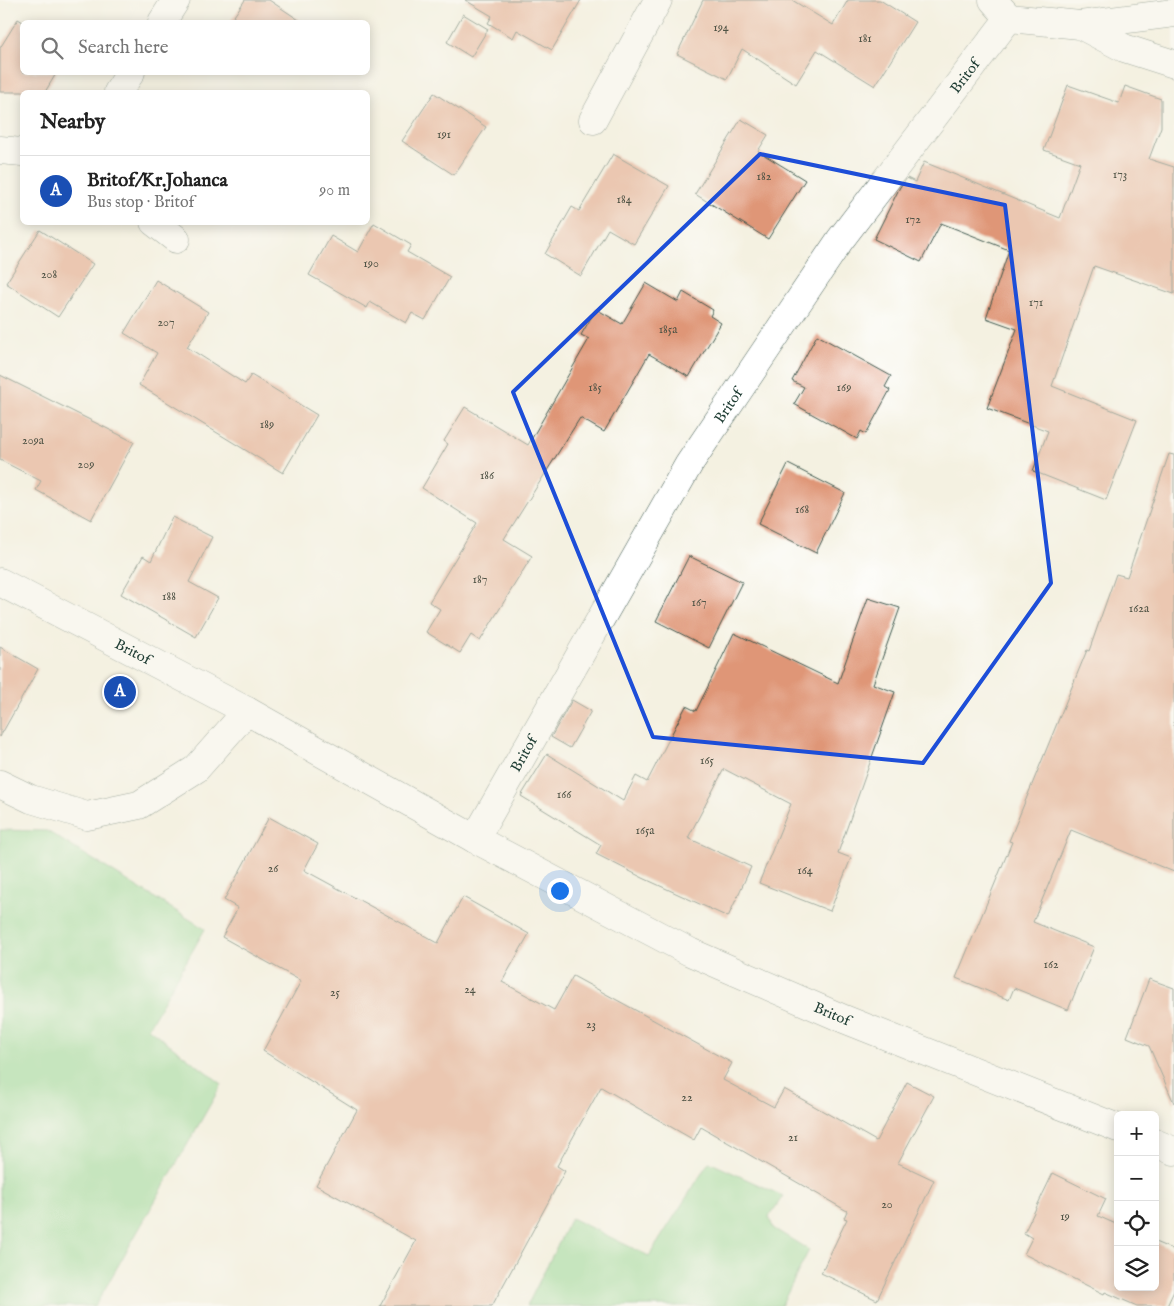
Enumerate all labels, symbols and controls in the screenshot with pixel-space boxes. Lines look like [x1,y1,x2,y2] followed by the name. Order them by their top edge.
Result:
[20,20,370,75] search box
[713,20,729,35] house number: 194
[858,31,872,46] house number: 181
[38,34,66,62] icon: search
[78,36,169,60] text: Search here
[946,53,985,97] street label: Britof
[40,109,105,136] text: Nearby
[437,127,451,142] house number: 191
[1113,167,1127,182] house number: 173
[87,169,228,193] text: Britof/Kr.Johanca
[757,169,772,184] house number: 182
[51,181,61,201] text: A
[319,181,350,201] text: 90 m
[616,192,632,207] house number: 184
[87,193,194,213] text: Bus stop · Britof
[905,212,921,227] house number: 172
[363,256,379,271] house number: 190
[41,267,57,282] house number: 208
[1029,295,1043,310] house number: 171
[157,315,175,330] house number: 207
[659,322,678,337] house number: 185a
[588,380,602,395] house number: 185
[837,380,851,395] house number: 169
[710,383,748,427] street label: Britof
[260,417,274,432] house number: 189
[22,433,45,448] house number: 209a
[78,457,94,472] house number: 209
[480,468,495,483] house number: 186
[795,502,809,517] house number: 168
[473,572,487,587] house number: 187
[162,589,176,604] house number: 188
[691,595,707,610] house number: 167
[1129,601,1150,616] house number: 162a
[112,634,156,670] street label: Britof
[104,673,136,711] pin: A
[506,730,543,775] street label: Britof
[700,753,715,768] house number: 165
[557,787,572,802] house number: 166
[635,823,655,838] house number: 165a
[268,861,279,876] house number: 26
[797,863,813,878] house number: 164
[547,878,573,904] your location
[1043,957,1059,972] house number: 162
[464,982,476,997] house number: 24
[330,985,341,1000] house number: 25
[811,998,856,1031] street label: Britof
[586,1017,596,1032] house number: 23
[681,1090,693,1105] house number: 22
[1114,1111,1159,1291] map controls
[1114,1111,1159,1156] button: +
[788,1130,798,1145] house number: 21
[1114,1156,1159,1201] button: −
[881,1197,893,1212] house number: 20
[1114,1201,1159,1246] button: locate
[1060,1209,1070,1224] house number: 19
[1114,1246,1159,1291] button: layers

